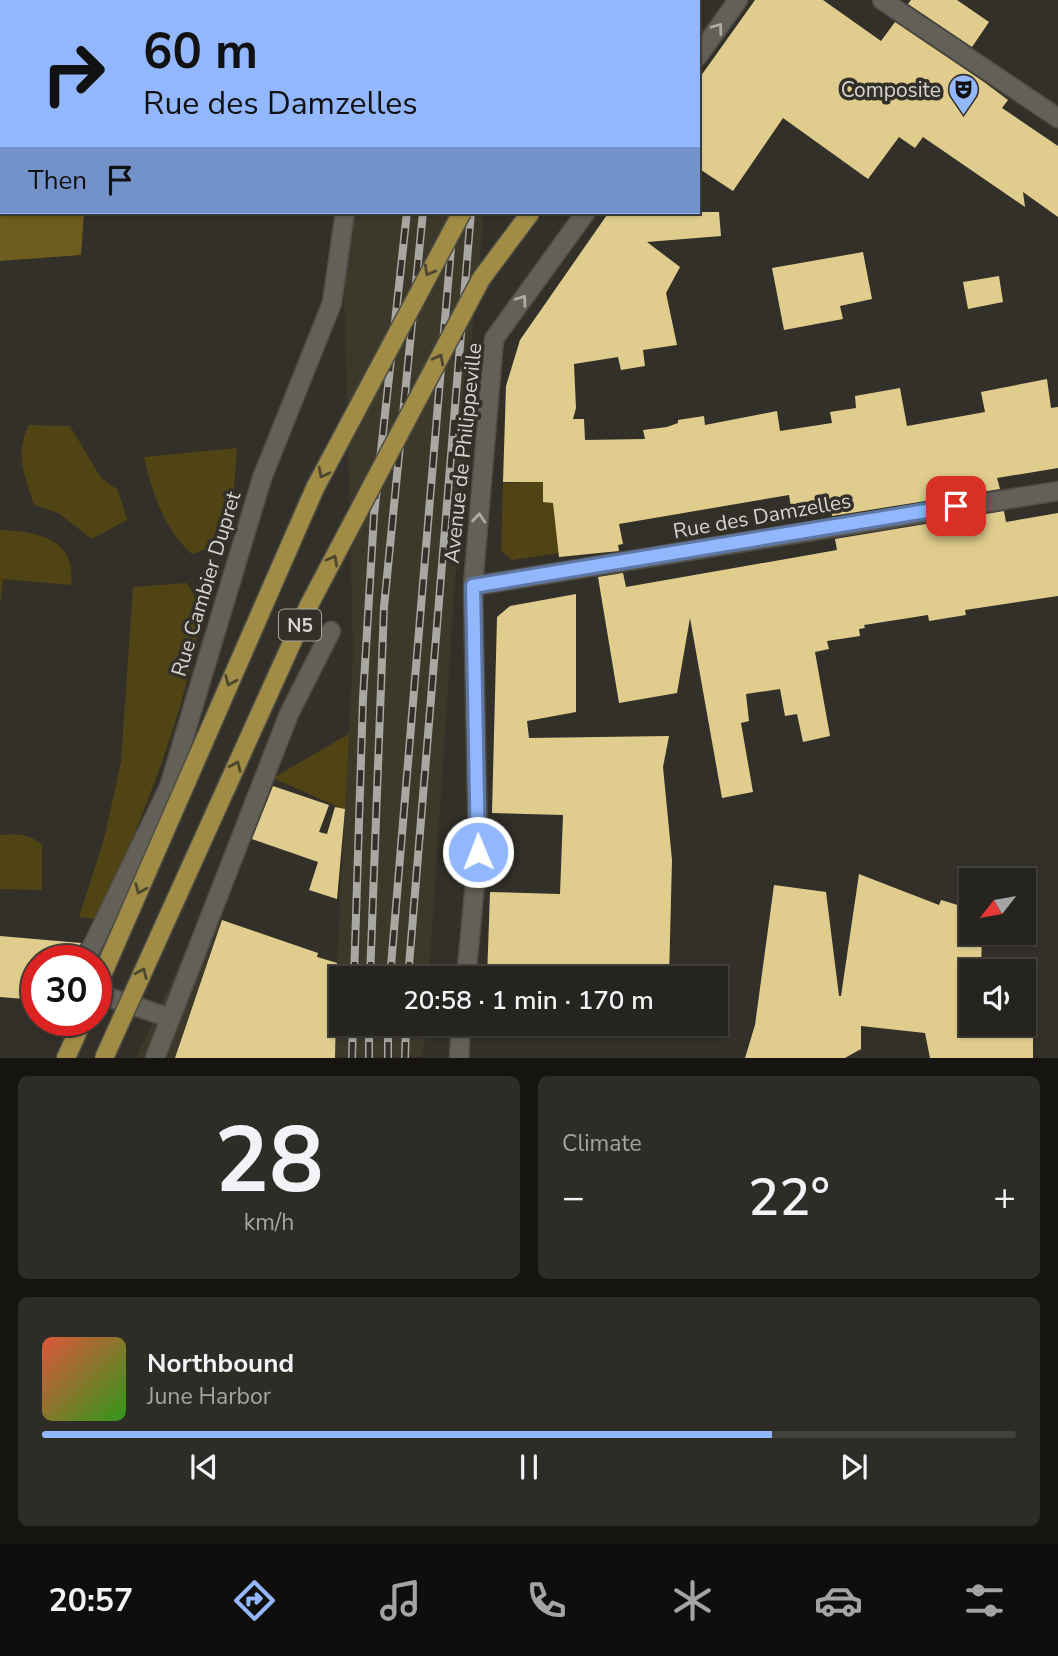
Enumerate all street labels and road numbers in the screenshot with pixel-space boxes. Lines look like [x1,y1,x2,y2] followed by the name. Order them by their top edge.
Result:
[437,341,489,565] street label: Avenue de Philippeville
[165,487,248,680] street label: Rue Cambier Dupret
[671,487,853,545] street label: Rue des Damzelles
[279,610,321,640] road number: N5

